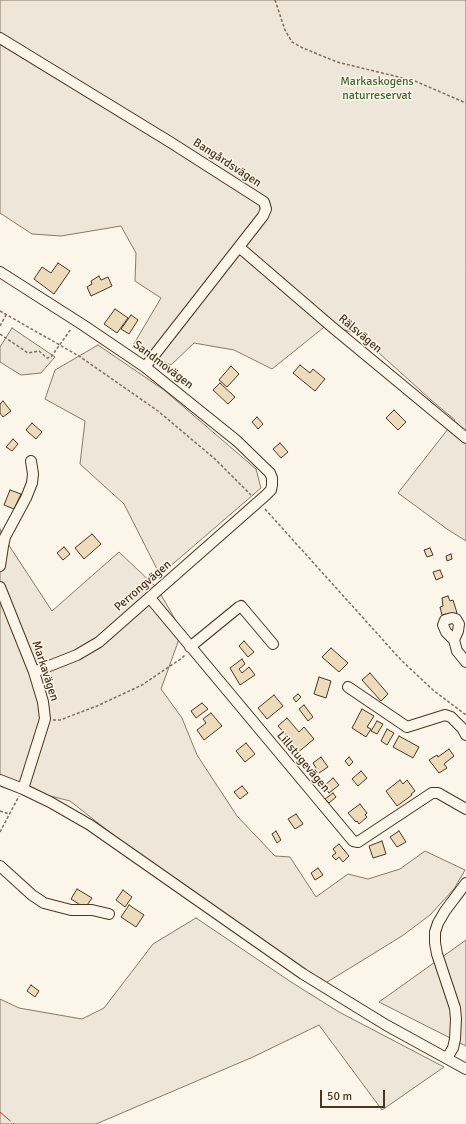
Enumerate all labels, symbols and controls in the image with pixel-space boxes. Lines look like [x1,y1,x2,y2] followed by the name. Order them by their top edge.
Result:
[340,75,414,103] park label: Markaskogens naturreservat
[190,136,264,190] street label: Bangårdsvägen
[335,312,385,356] street label: Rälsvägen
[130,338,196,392] street label: Sandmovägen
[112,557,174,615] street label: Perrongvägen
[29,639,61,703] street label: Markavägen
[273,729,333,795] street label: Lillstugevägen
[322,1082,387,1108] scale bar
[327,1089,352,1104] text: 50 m

